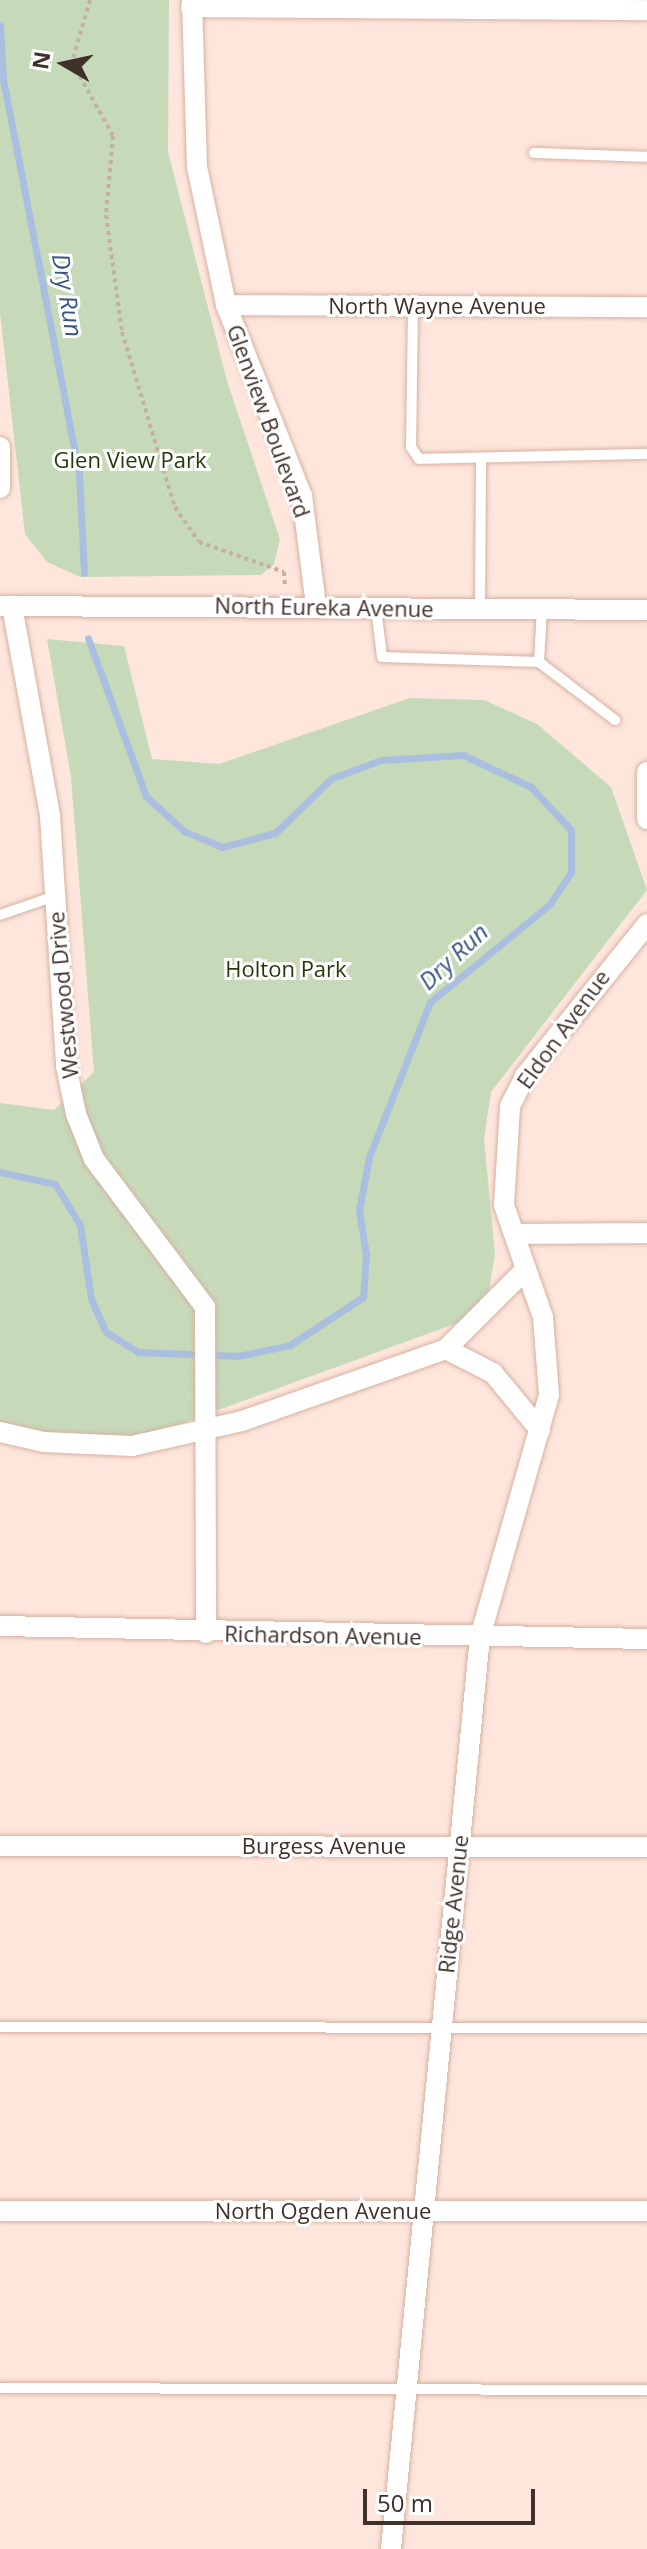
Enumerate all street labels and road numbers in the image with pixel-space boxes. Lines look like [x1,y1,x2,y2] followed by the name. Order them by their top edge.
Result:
[328,293,546,319] street label: North Wayne Avenue
[222,321,316,521] street label: Glenview Boulevard
[214,592,434,622] street label: North Eureka Avenue
[43,910,83,1080] street label: Westwood Drive
[511,965,615,1093] street label: Eldon Avenue
[224,1620,422,1650] street label: Richardson Avenue
[242,1833,406,1859] street label: Burgess Avenue
[433,1833,473,1975] street label: Ridge Avenue
[215,2198,431,2224] street label: North Ogden Avenue

